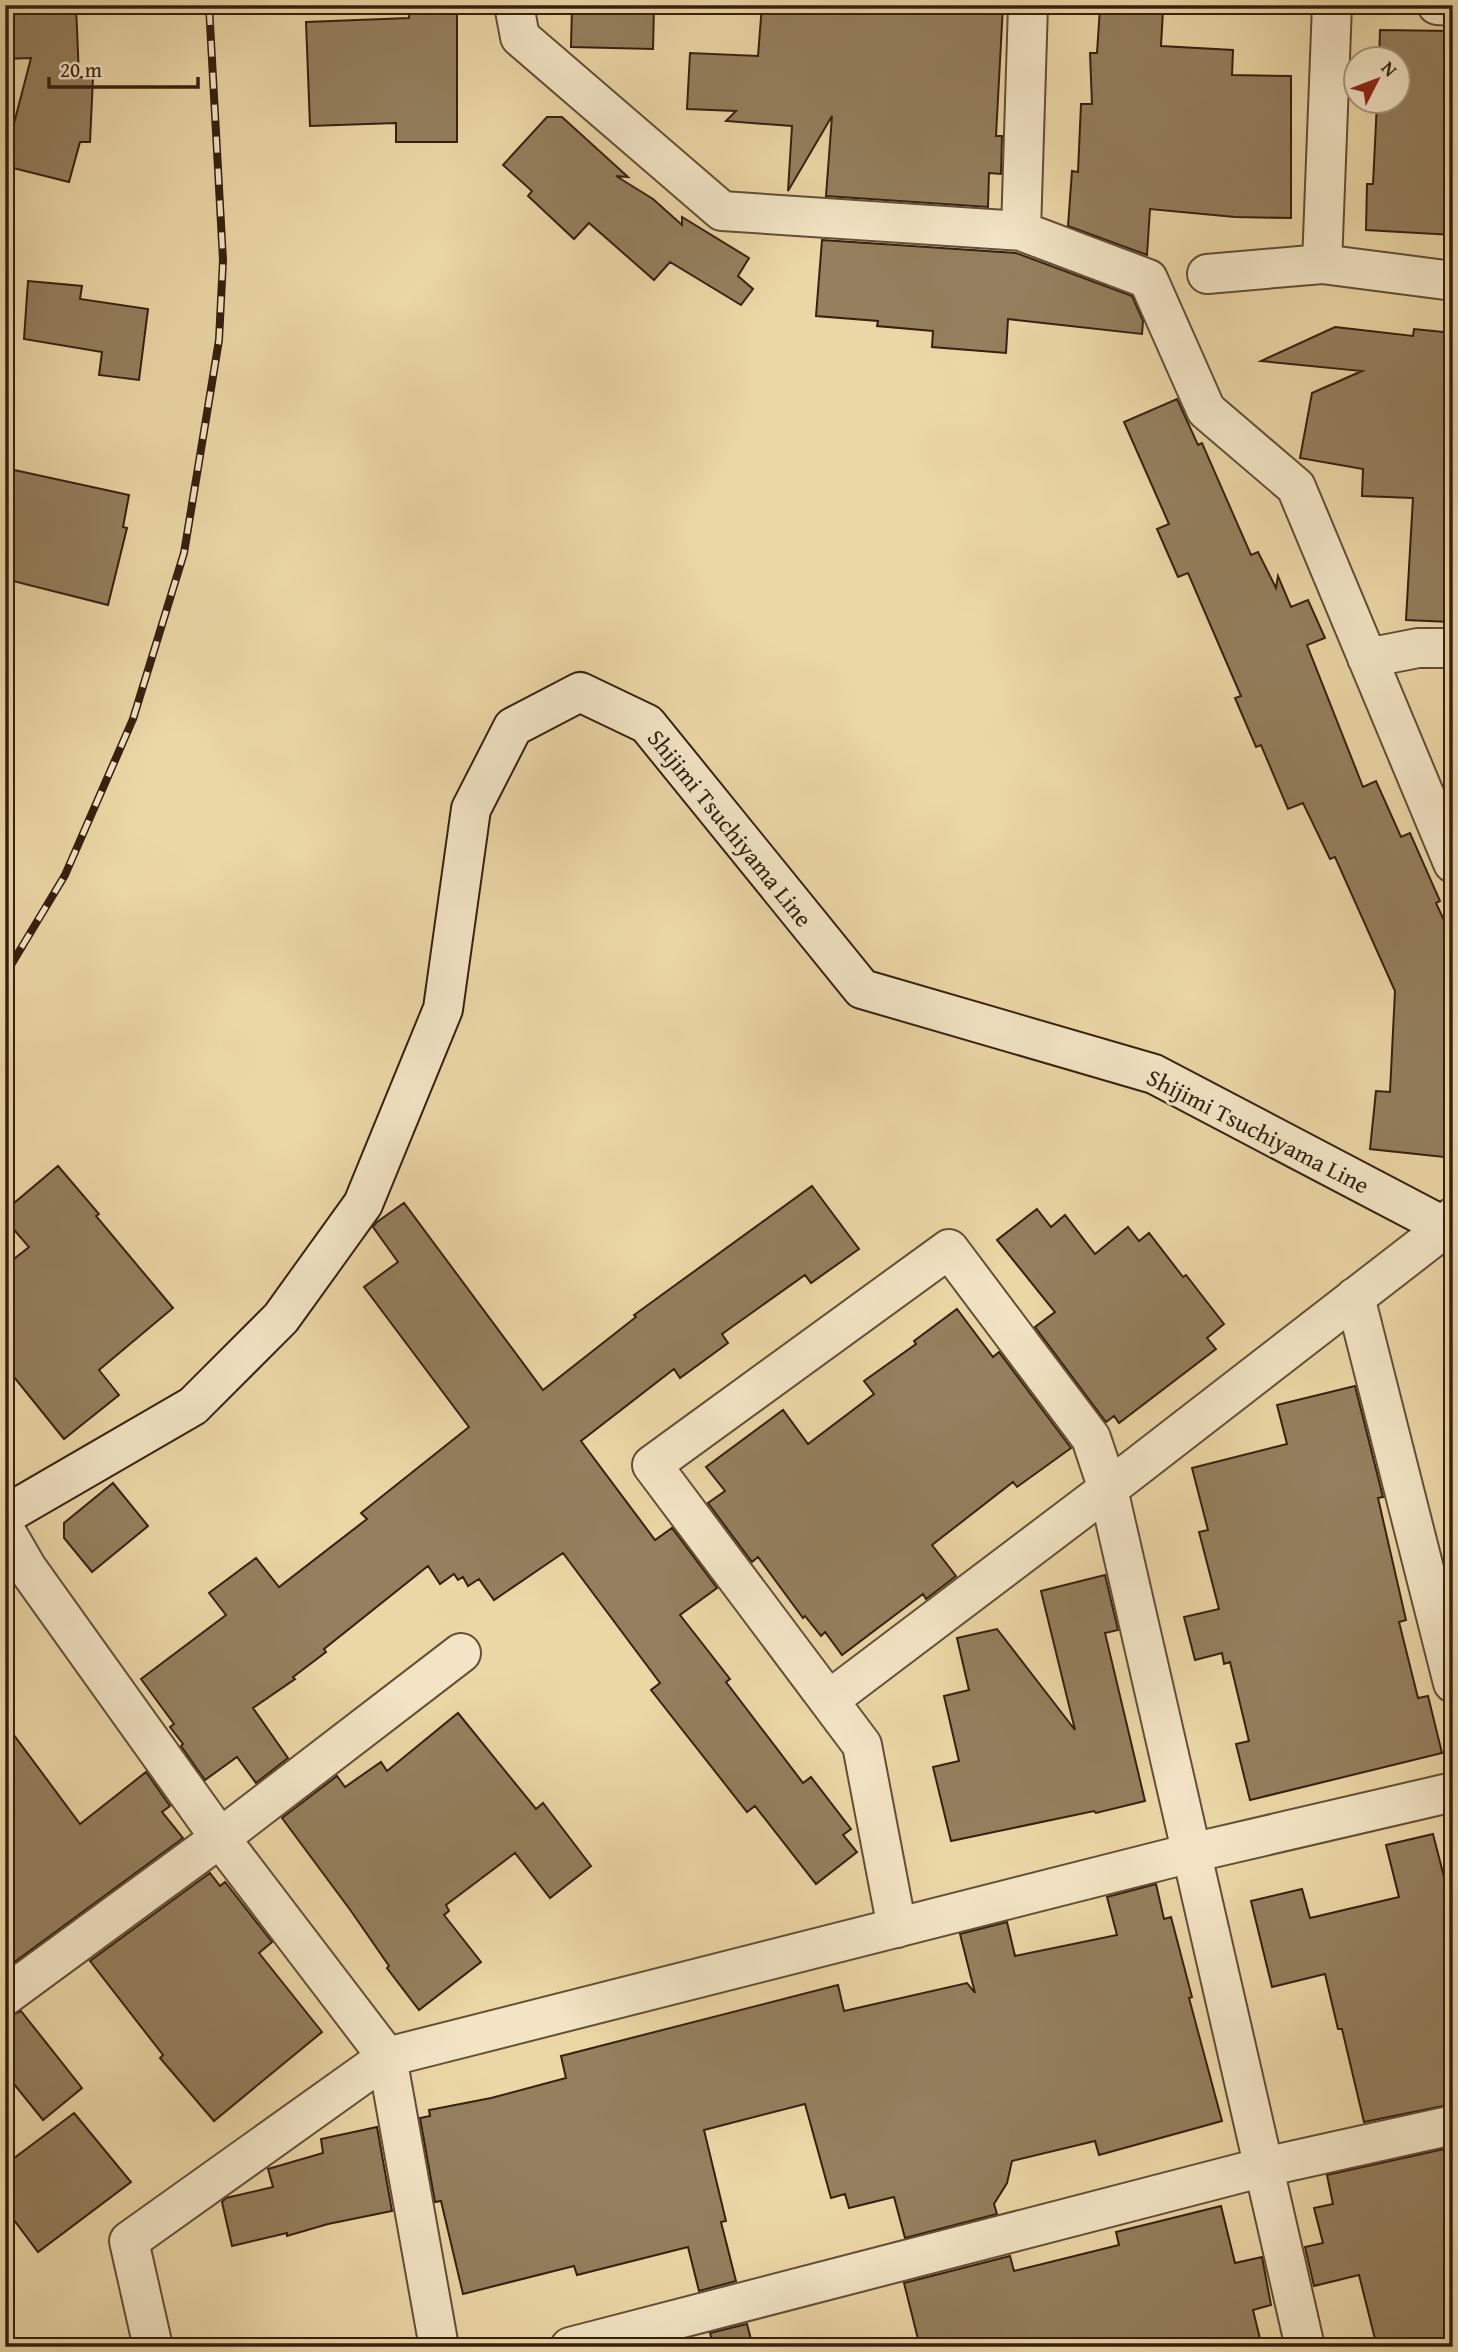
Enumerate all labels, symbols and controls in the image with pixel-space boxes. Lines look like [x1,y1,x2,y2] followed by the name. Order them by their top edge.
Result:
[49,46,198,90] scale bar
[1342,46,1412,116] north arrow
[60,54,102,85] text: 20 m
[1375,55,1404,83] text: N
[639,722,821,934] street label: Shijimi Tsuchiyama Line
[1141,1060,1375,1202] street label: Shijimi Tsuchiyama Line

